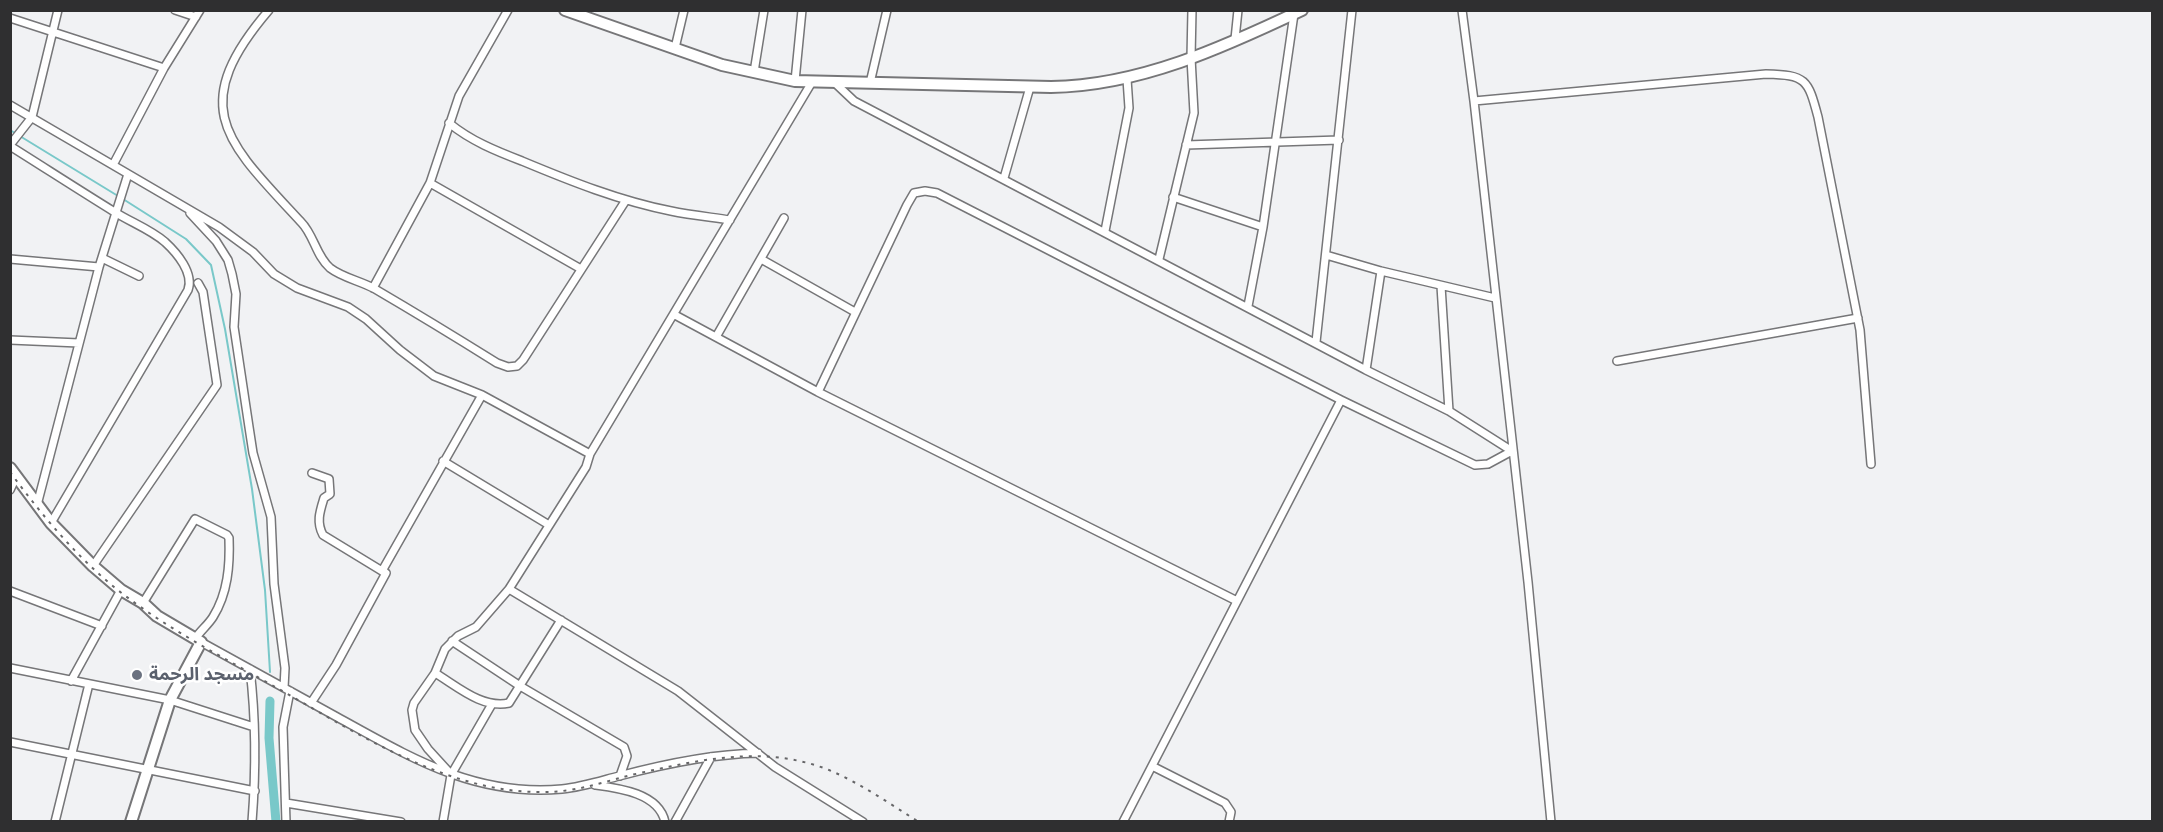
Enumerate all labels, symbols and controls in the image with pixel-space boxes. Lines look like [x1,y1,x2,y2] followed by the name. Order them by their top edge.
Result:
[149,664,254,686] place label: مسجد الرحمة
[130,668,144,682] marker: مسجد الرحمة

